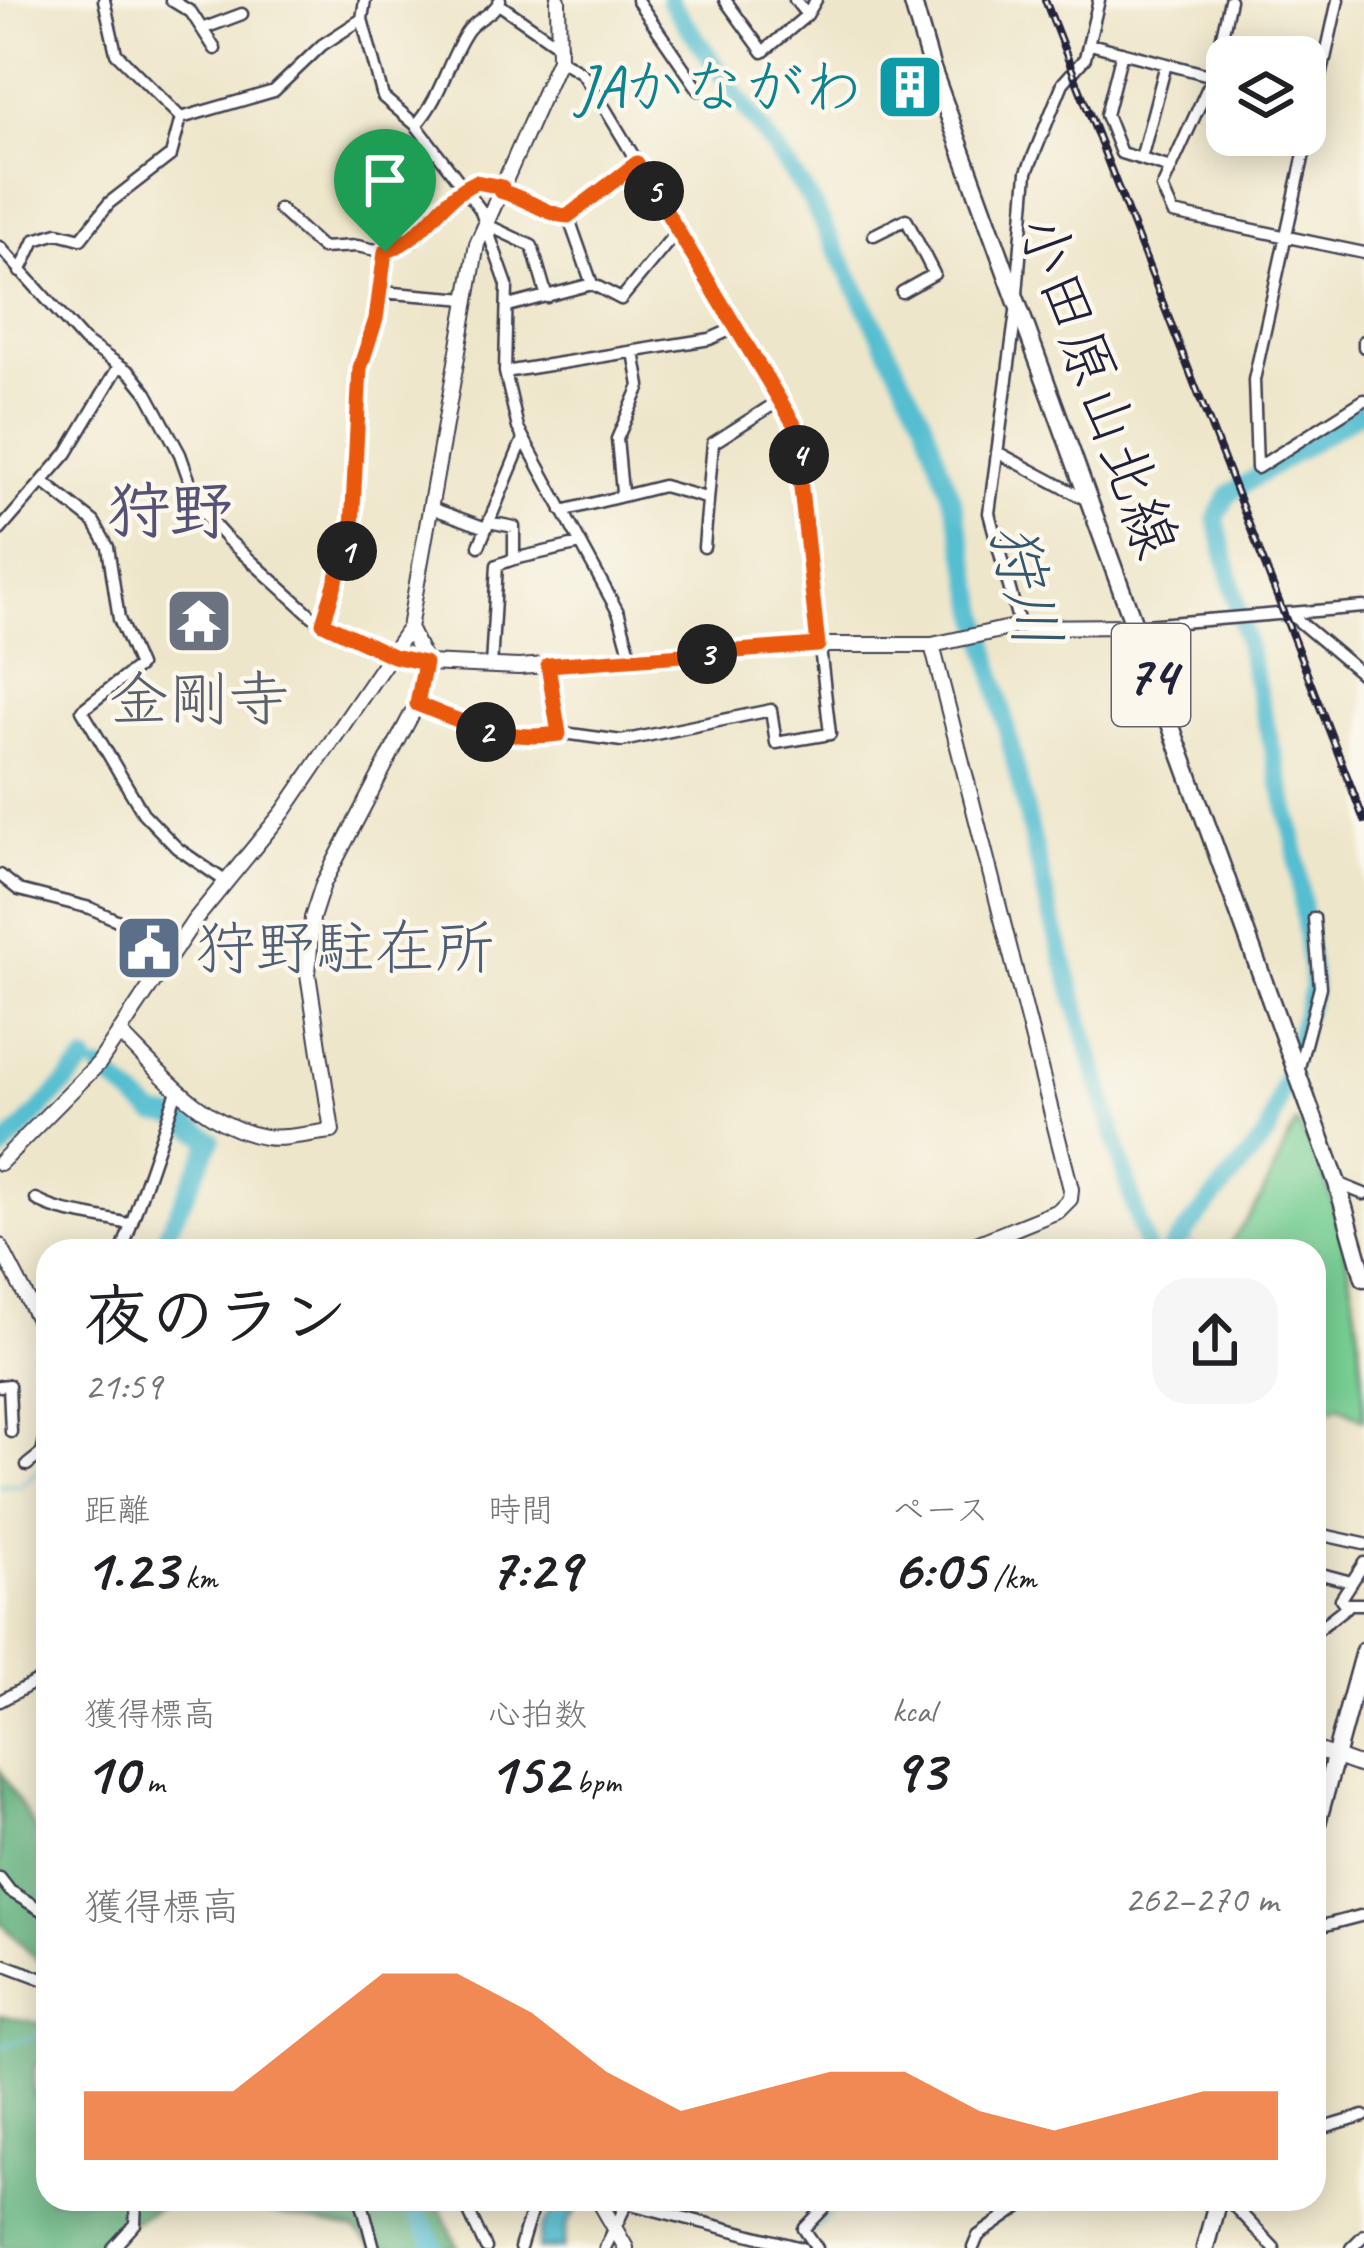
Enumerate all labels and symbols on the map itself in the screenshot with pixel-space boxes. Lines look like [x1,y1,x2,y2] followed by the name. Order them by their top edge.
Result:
[573,49,864,125] place label: JAかながわ
[875,52,945,122] building icon: JAかながわ
[334,129,436,252] pin
[624,161,684,221] pin: 5
[1001,204,1195,568] street label: 小田原山北線
[769,425,829,485] pin: 4
[107,472,233,551] district label: 狩野
[972,515,1078,655] water label: 狩川
[317,521,377,581] pin: 1
[164,586,234,656] temple icon: 金剛寺
[677,624,737,684] pin: 3
[1112,624,1190,726] road number: 74
[109,661,289,737] place label: 金剛寺
[456,702,516,762] pin: 2
[195,910,495,986] place label: 狩野駐在所
[114,913,184,983] public building icon: 狩野駐在所

